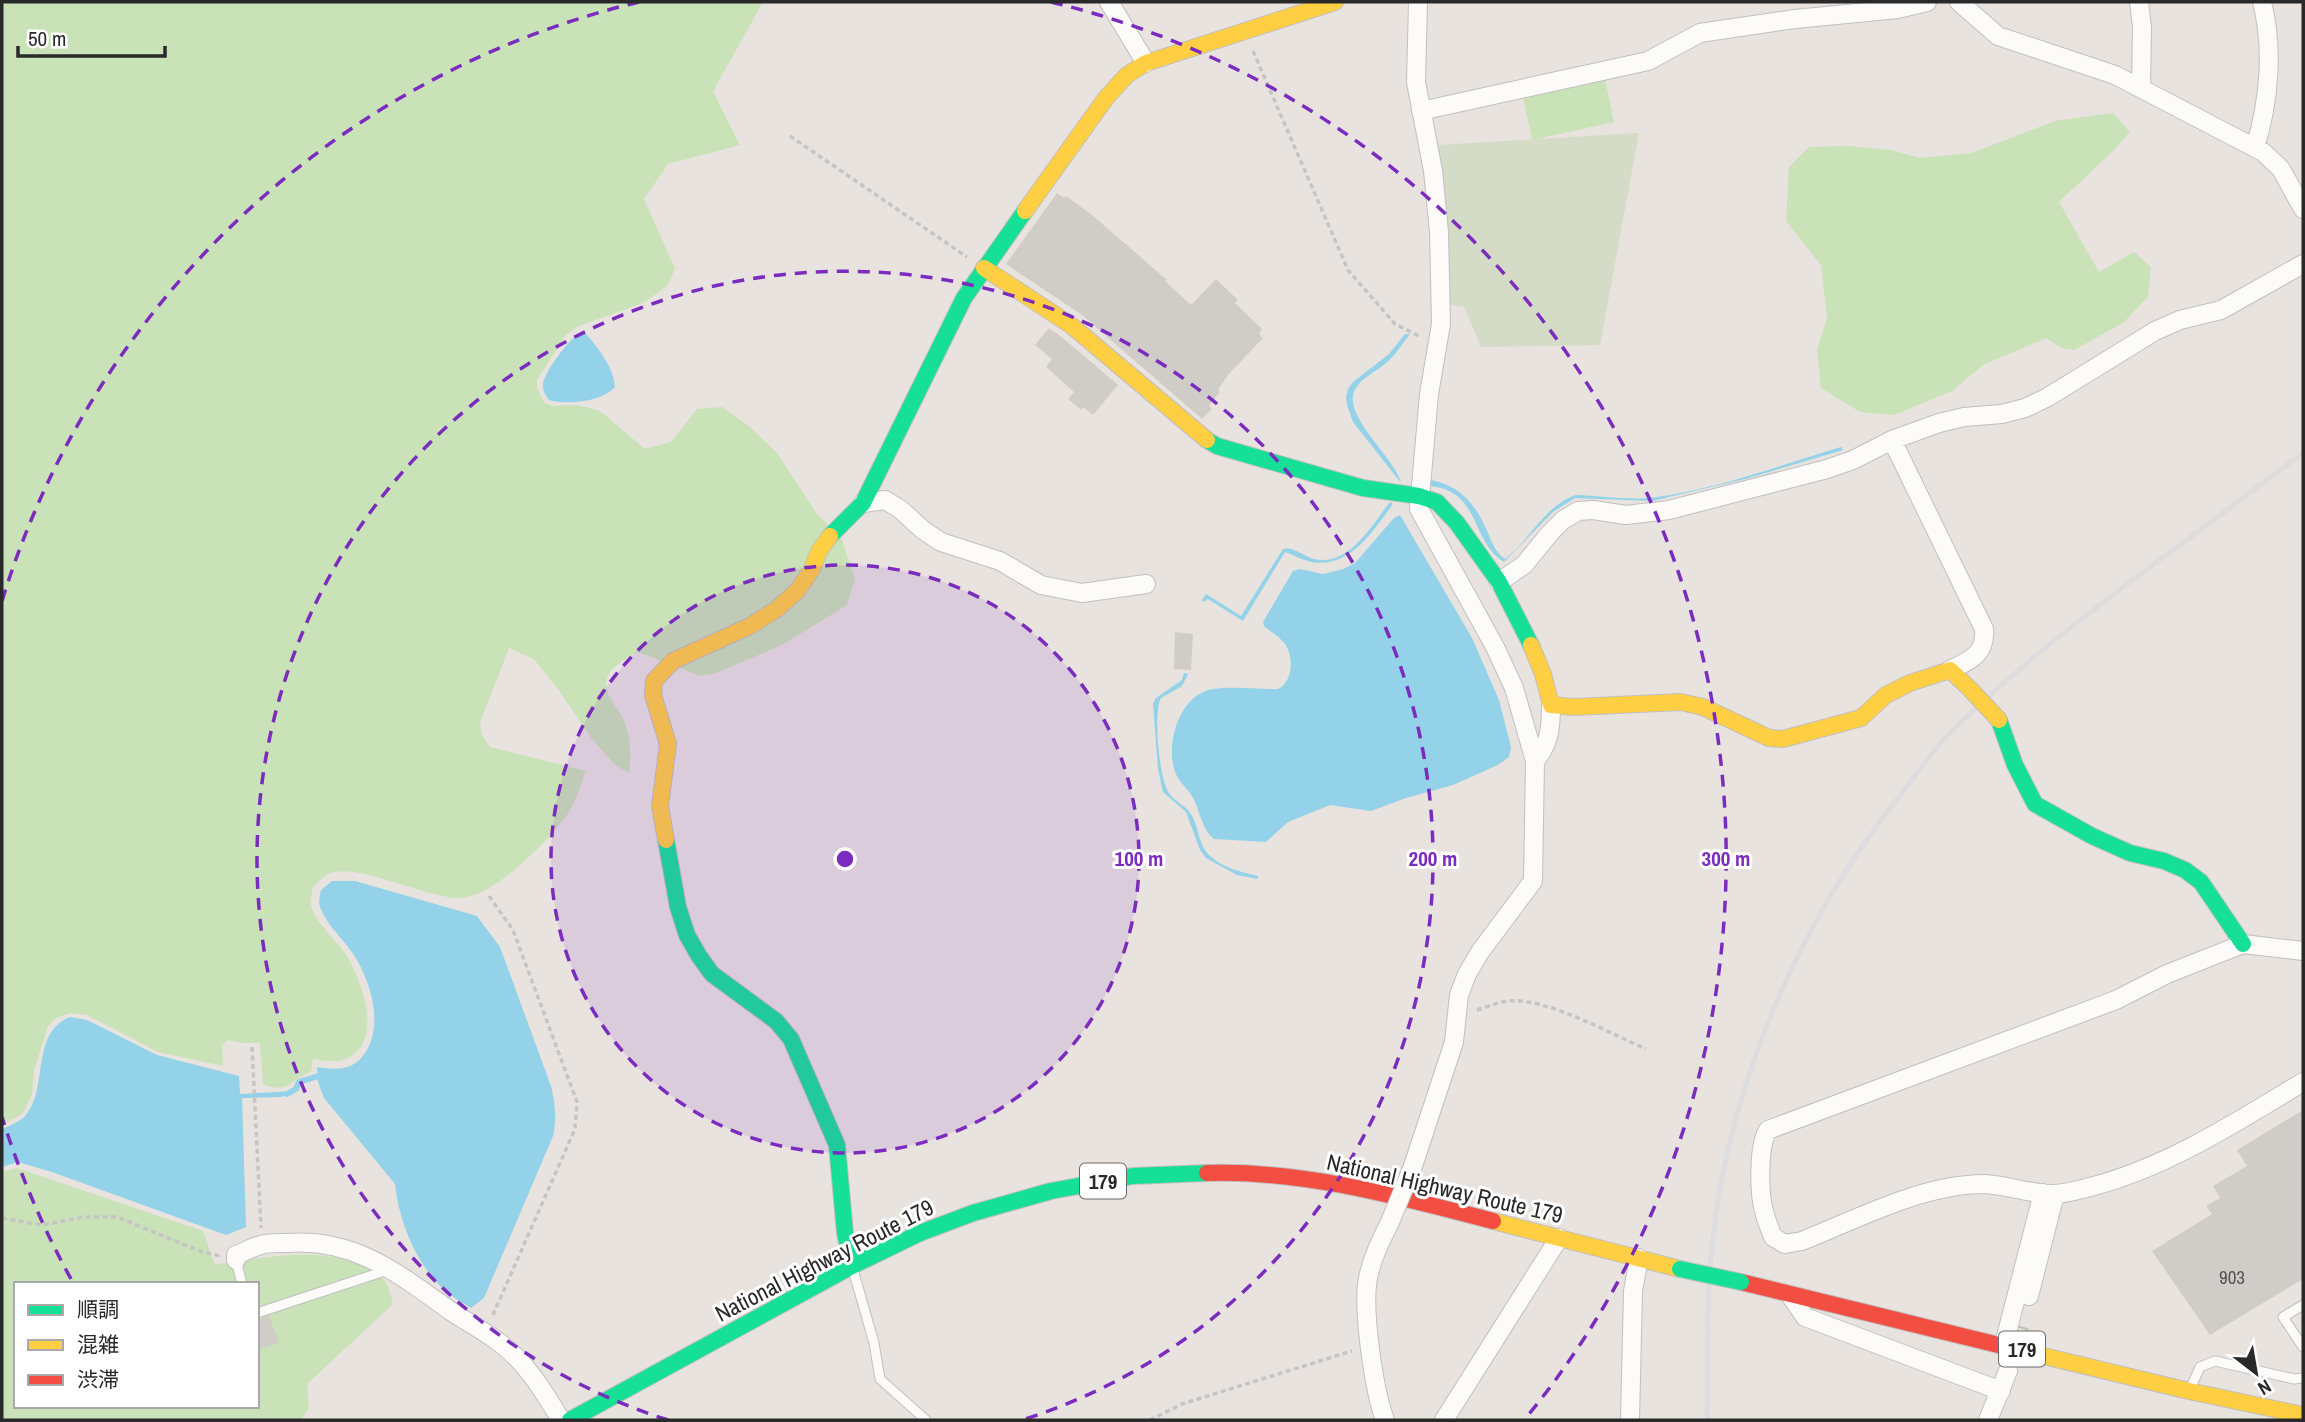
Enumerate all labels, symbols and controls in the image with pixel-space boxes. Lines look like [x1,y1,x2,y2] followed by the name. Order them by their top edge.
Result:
[18,14,164,58] scale bar
[28,24,66,53] text: 50 m
[1115,844,1163,873] text: 100 m
[1409,844,1457,873] text: 200 m
[1702,844,1750,873] text: 300 m
[833,847,857,871] centre of rings
[1324,1146,1566,1230] street label: National Highway Route 179
[1080,1164,1126,1198] road number: 179
[710,1191,938,1329] street label: National Highway Route 179
[2219,1264,2245,1290] house number: 903
[14,1282,259,1408] legend
[77,1295,119,1324] text: 順調
[77,1330,119,1359] text: 混雑
[1999,1332,2045,1366] road number: 179
[2221,1338,2291,1408] north arrow
[77,1365,119,1394] text: 渋滞
[2253,1374,2276,1402] text: N

